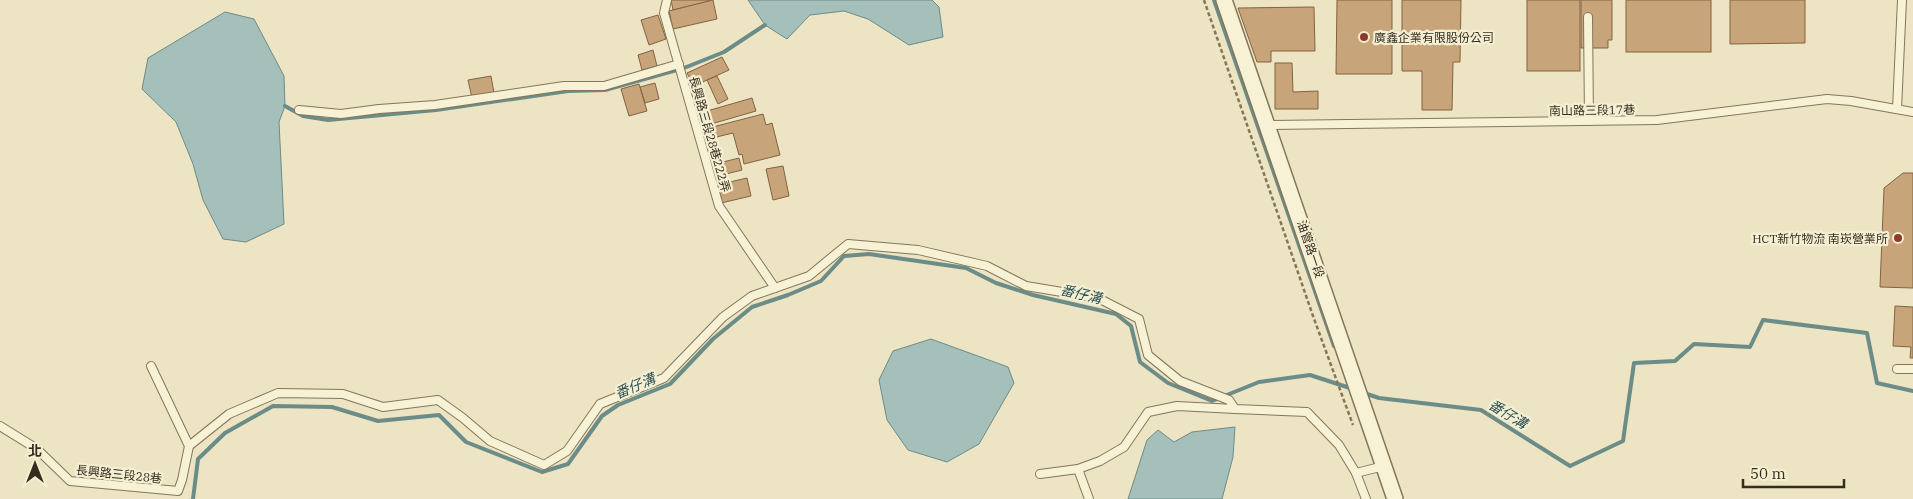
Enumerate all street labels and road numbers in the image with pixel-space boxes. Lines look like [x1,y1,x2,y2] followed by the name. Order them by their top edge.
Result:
[686,74,734,194] street label: 長興路三段28巷222弄
[1549,102,1635,118] street label: 南山路三段17巷
[1294,218,1328,280] street label: 油管路一段
[75,462,163,486] street label: 長興路三段28巷

